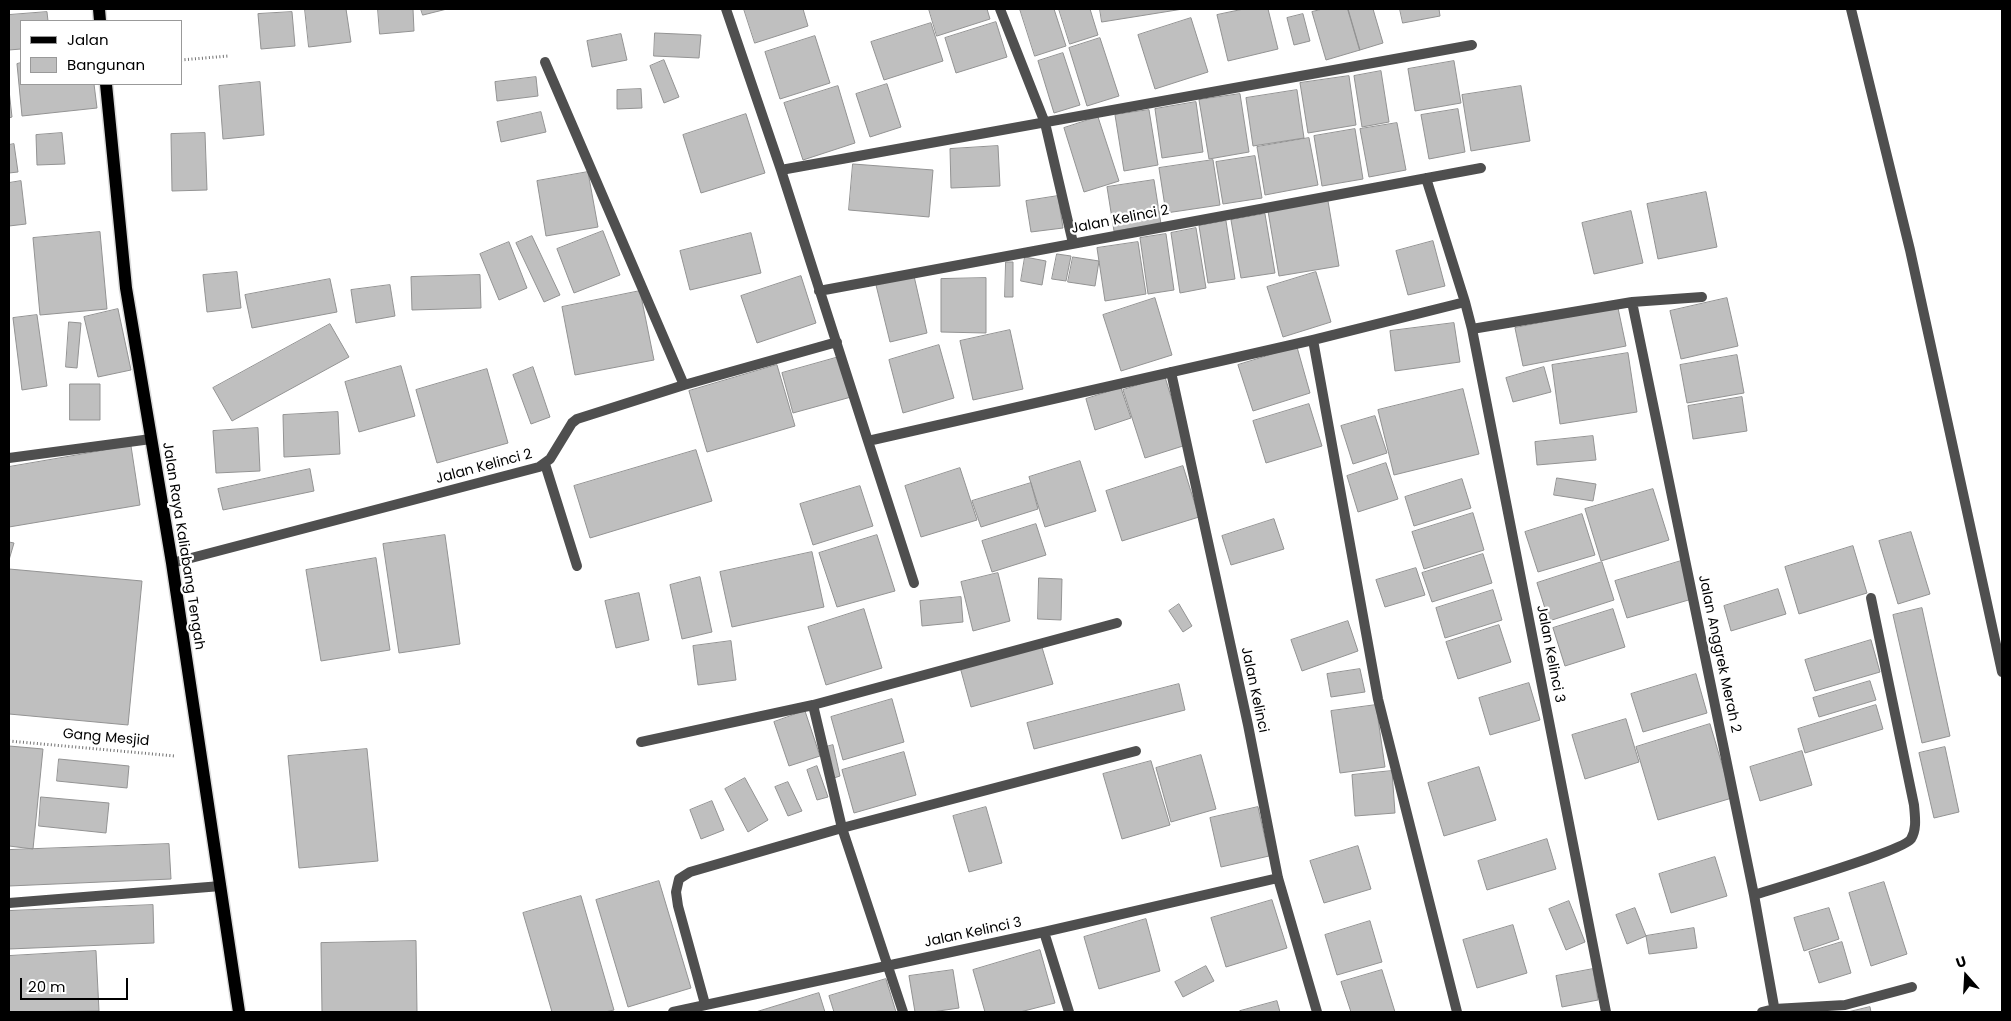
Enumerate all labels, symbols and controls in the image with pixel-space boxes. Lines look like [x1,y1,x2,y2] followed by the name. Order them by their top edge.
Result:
[20,20,182,85] legend
[67,29,109,50] text: Jalan
[67,54,145,75] text: Bangunan
[1070,202,1170,238] street label: Jalan Kelinci 2
[158,441,208,651] street label: Jalan Raya Kaliabang Tengah
[434,446,534,488] street label: Jalan Kelinci 2
[1694,574,1744,734] street label: Jalan Anggrek Merah 2
[1532,604,1568,704] street label: Jalan Kelinci 3
[1237,646,1271,734] street label: Jalan Kelinci
[62,726,150,750] street label: Gang Mesjid
[923,914,1023,952] street label: Jalan Kelinci 3
[1941,951,1991,1001] north arrow
[1953,951,1969,973] text: U
[22,968,130,1000] scale bar
[28,976,66,997] text: 20 m

